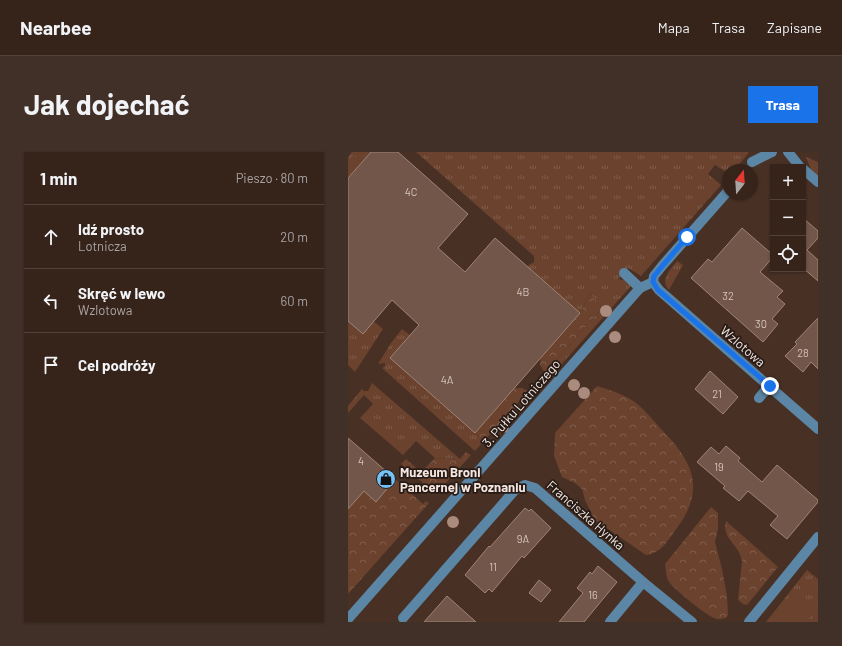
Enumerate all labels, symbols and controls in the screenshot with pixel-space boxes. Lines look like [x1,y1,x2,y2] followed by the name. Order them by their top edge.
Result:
[20,16,92,39] text: Nearbee
[658,19,690,36] text: Mapa
[712,19,745,36] text: Trasa
[767,19,822,36] text: Zapisane
[748,86,818,123] button: Trasa
[24,87,190,121] text: Jak dojechać
[722,164,758,200] north arrow
[770,164,806,272] map controls
[770,164,806,200] button: +
[40,168,77,188] text: 1 min
[236,170,308,186] text: Pieszo · 80 m
[405,185,417,198] house number: 4C
[770,200,806,236] button: −
[78,220,144,238] text: Idź prosto
[40,226,62,248] icon: ahead
[678,228,696,246] route start
[280,229,308,245] text: 20 m
[770,236,806,272] button: locate
[78,238,127,254] text: Lotnicza
[78,284,165,302] text: Skręć w lewo
[517,285,530,298] house number: 4B
[722,289,734,302] house number: 32
[40,290,62,312] icon: left
[281,293,308,309] text: 60 m
[78,302,132,318] text: Wzlotowa
[755,317,767,330] house number: 30
[717,322,769,370] street label: Wzlotowa
[797,346,809,359] house number: 28
[40,354,62,376] icon: arrive
[78,356,156,374] text: Cel podróży
[479,356,563,450] street label: 3. Pułku Lotniczego
[441,373,454,386] house number: 4A
[761,377,779,395] route end
[712,387,722,400] house number: 21
[358,454,364,467] house number: 4
[714,460,724,473] house number: 19
[400,464,526,495] place label: Muzeum Broni Pancernej w Poznaniu
[375,468,397,490] shop icon: Muzeum Broni Pancernej w Poznaniu
[544,477,628,553] street label: Franciszka Hynka
[517,532,530,545] house number: 9A
[489,560,497,573] house number: 11
[588,588,598,601] house number: 16

